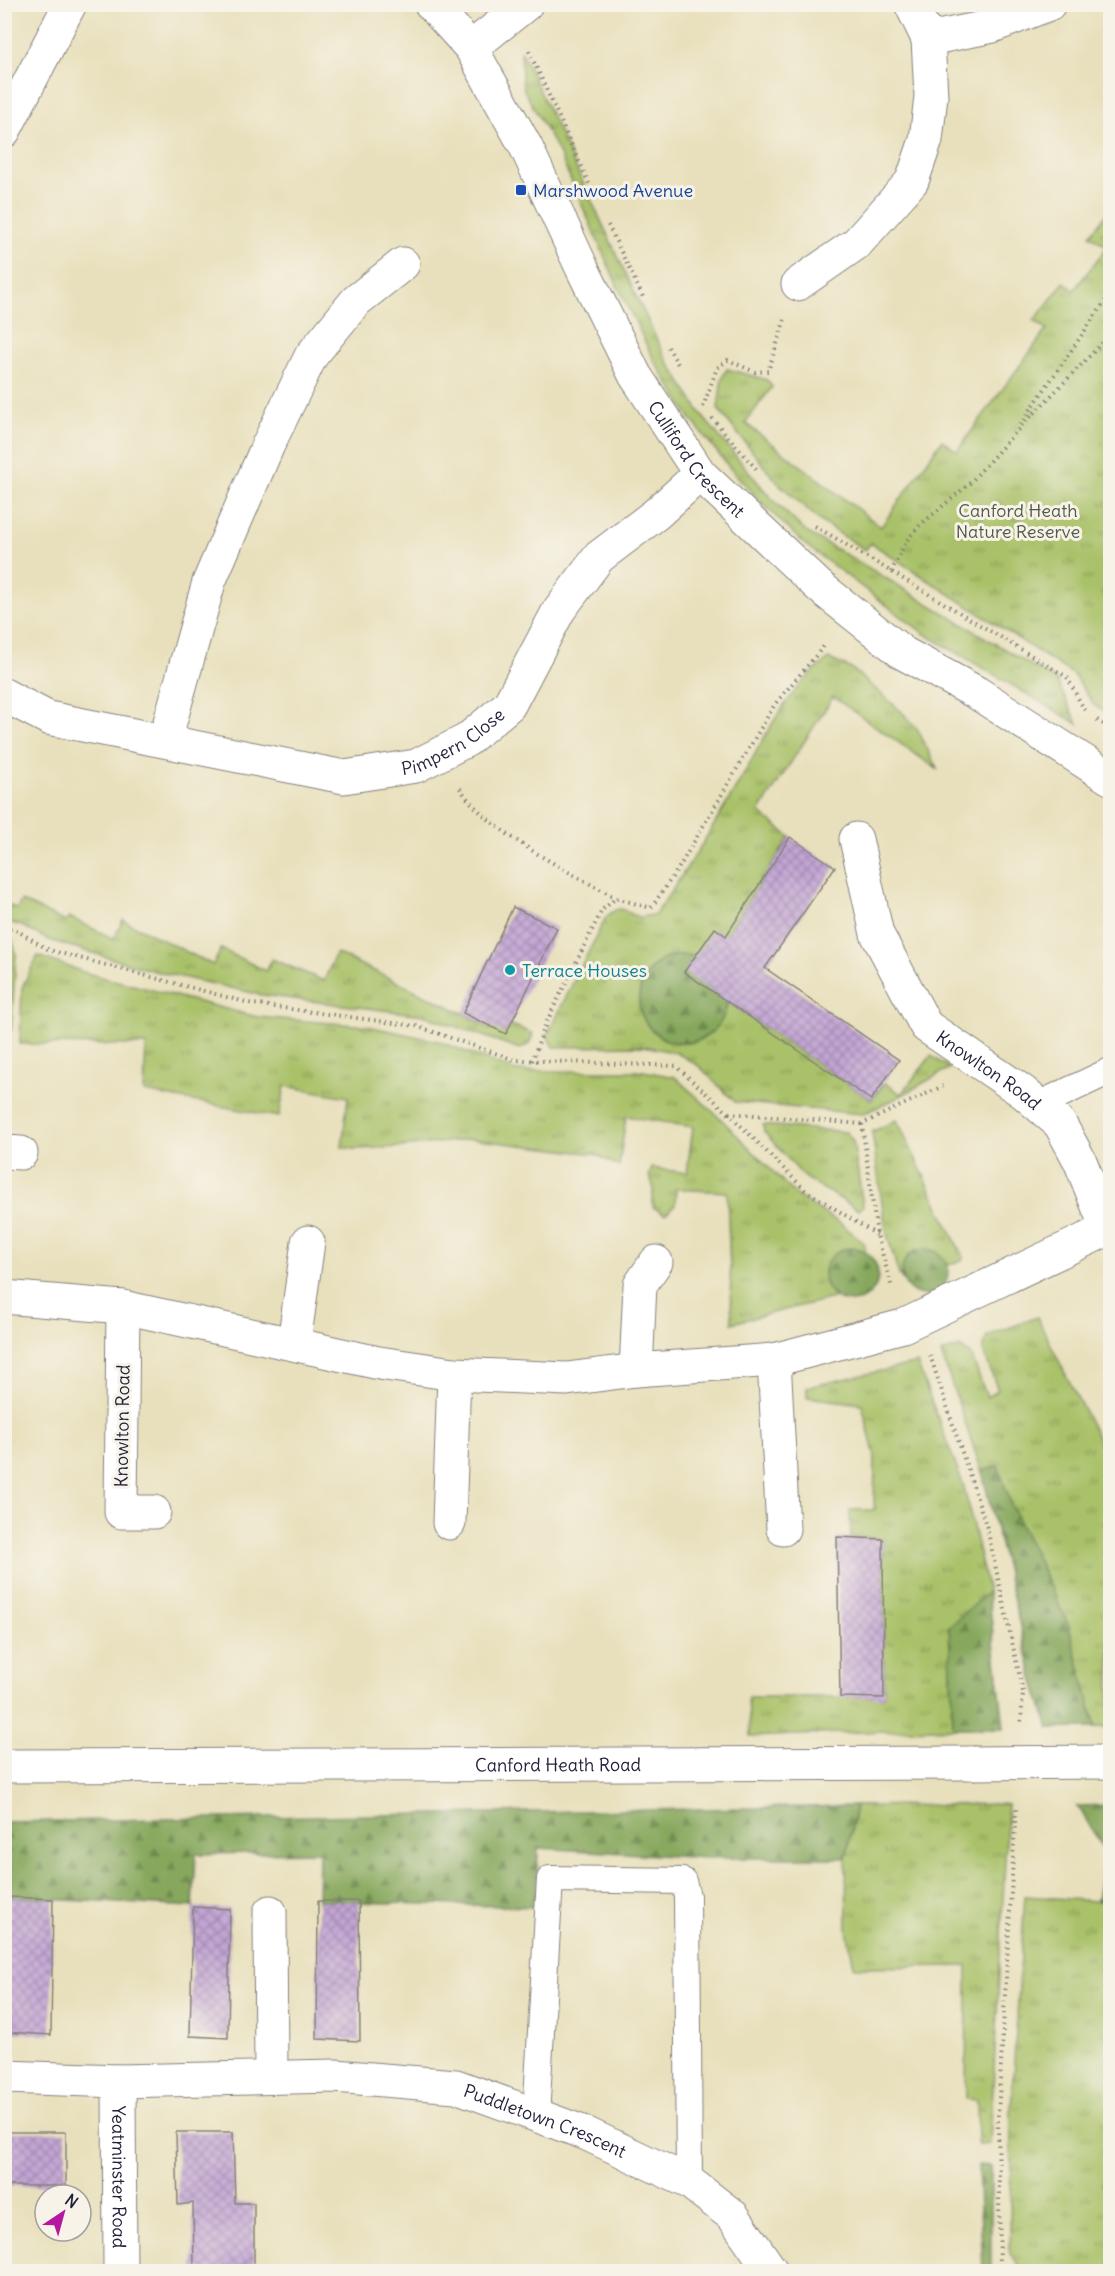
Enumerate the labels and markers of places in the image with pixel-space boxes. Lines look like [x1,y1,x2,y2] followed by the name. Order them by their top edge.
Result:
[533,179,693,202] place label: Marshwood Avenue
[514,183,528,197] marker: Marshwood Avenue
[522,959,647,982] place label: Terrace Houses
[503,963,517,977] marker: Terrace Houses

